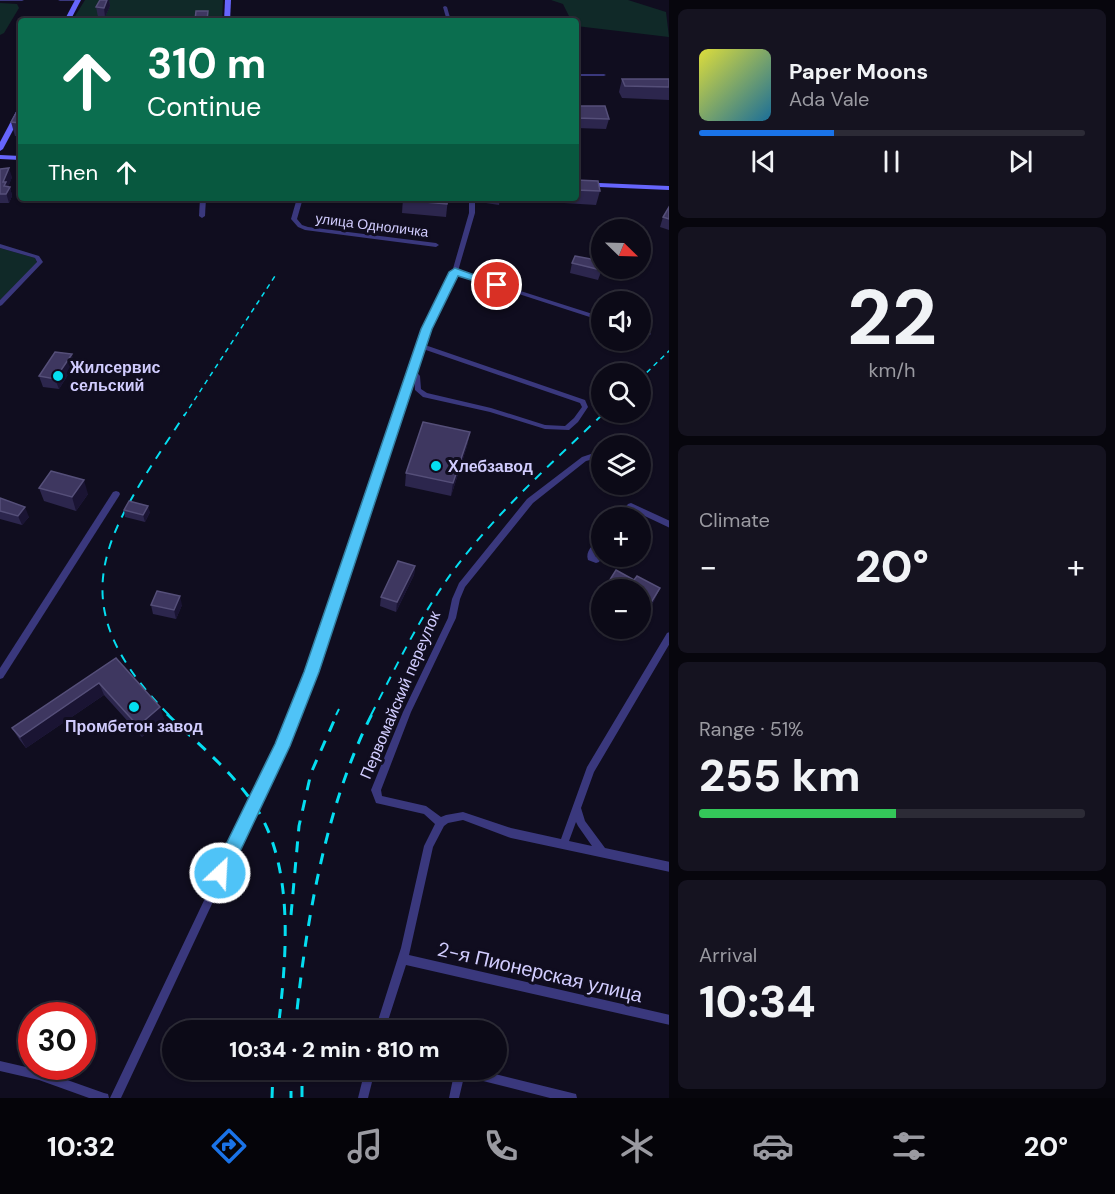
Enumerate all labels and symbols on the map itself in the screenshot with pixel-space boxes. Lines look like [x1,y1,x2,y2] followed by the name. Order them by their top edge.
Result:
[314,209,430,241] street label: улица Одноличка
[591,219,651,279] north arrow
[471,259,522,310] pin
[69,357,160,396] place label: Жилсервис сельский
[51,369,65,383] marker: Жилсервис сельский
[448,456,533,477] place label: Хлебзавод
[429,459,443,473] marker: Хлебзавод
[355,607,445,782] street label: Первомайский переулок
[127,700,141,714] marker: Промбетон завод
[65,716,203,737] place label: Промбетон завод
[188,841,252,905] position arrow
[435,936,646,1008] street label: 2-я Пионерская улица
[18,1002,96,1080] speed limit sign: 30

